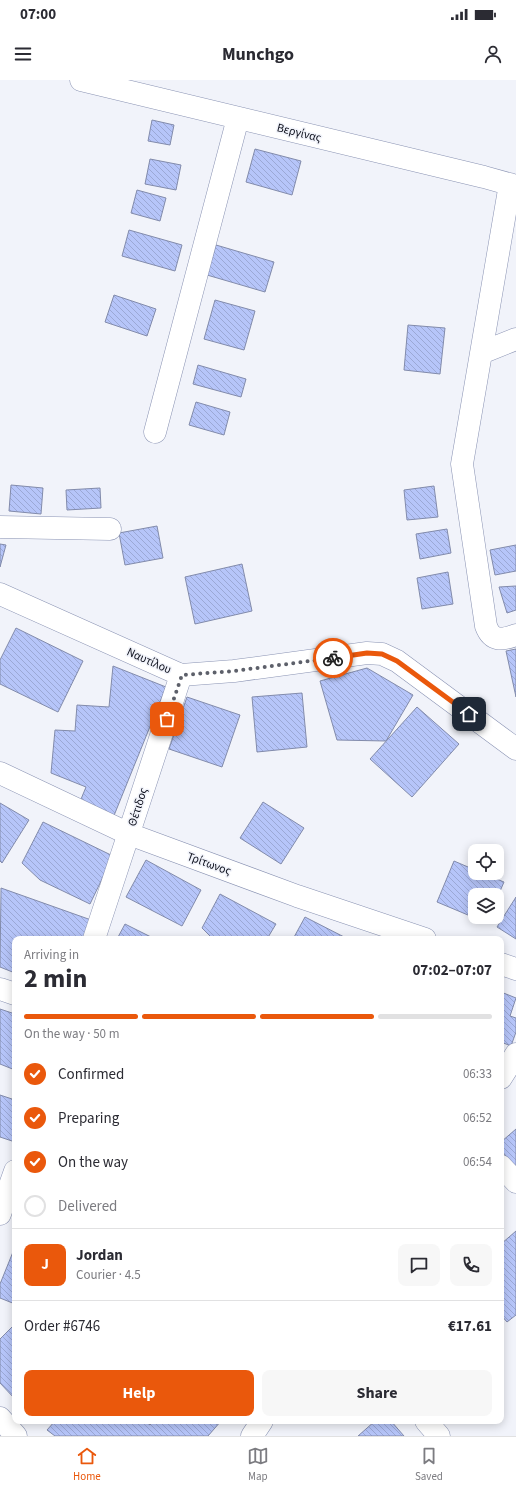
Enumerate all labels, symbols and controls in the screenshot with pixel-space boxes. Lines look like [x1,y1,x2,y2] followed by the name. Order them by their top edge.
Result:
[20,4,56,25] text: 07:00
[222,42,294,67] text: Munchgo
[12,43,34,65] icon: menu
[482,43,504,65] icon: person
[275,119,323,147] street label: Βεργίνας
[313,638,353,678] courier
[124,644,174,678] street label: Ναυτίλου
[322,647,344,669] icon: bike
[452,697,486,731] pin
[150,702,184,736] pin
[458,703,480,725] icon: home
[156,708,178,730] icon: bag
[124,786,152,828] street label: Θέτιδος
[468,844,504,924] map controls
[468,844,504,880] button: locate
[185,848,233,880] street label: Τρίτωνος
[468,888,504,924] button: layers
[24,946,79,964] text: Arriving in
[24,960,87,997] text: 2 min
[412,960,492,981] text: 07:02–07:07
[24,1025,119,1043] text: On the way · 50 m
[24,1063,46,1085] icon: check
[58,1064,124,1085] text: Confirmed
[463,1065,492,1083] text: 06:33
[24,1107,46,1129] icon: check
[58,1108,119,1129] text: Preparing
[463,1109,492,1127] text: 06:52
[24,1151,46,1173] icon: check
[58,1152,128,1173] text: On the way
[463,1153,492,1171] text: 06:54
[58,1196,117,1217] text: Delivered
[398,1244,440,1286] button: chat
[450,1244,492,1286] button: phone
[76,1245,123,1266] text: Jordan
[41,1254,49,1275] text: J
[76,1266,141,1284] text: Courier · 4.5
[24,1316,100,1337] text: Order #6746
[448,1316,492,1337] text: €17.61
[24,1370,254,1416] button: Help
[262,1370,492,1416] button: Share
[73,1445,101,1484] tab: Home
[247,1445,269,1484] tab: Map
[415,1445,443,1484] tab: Saved

